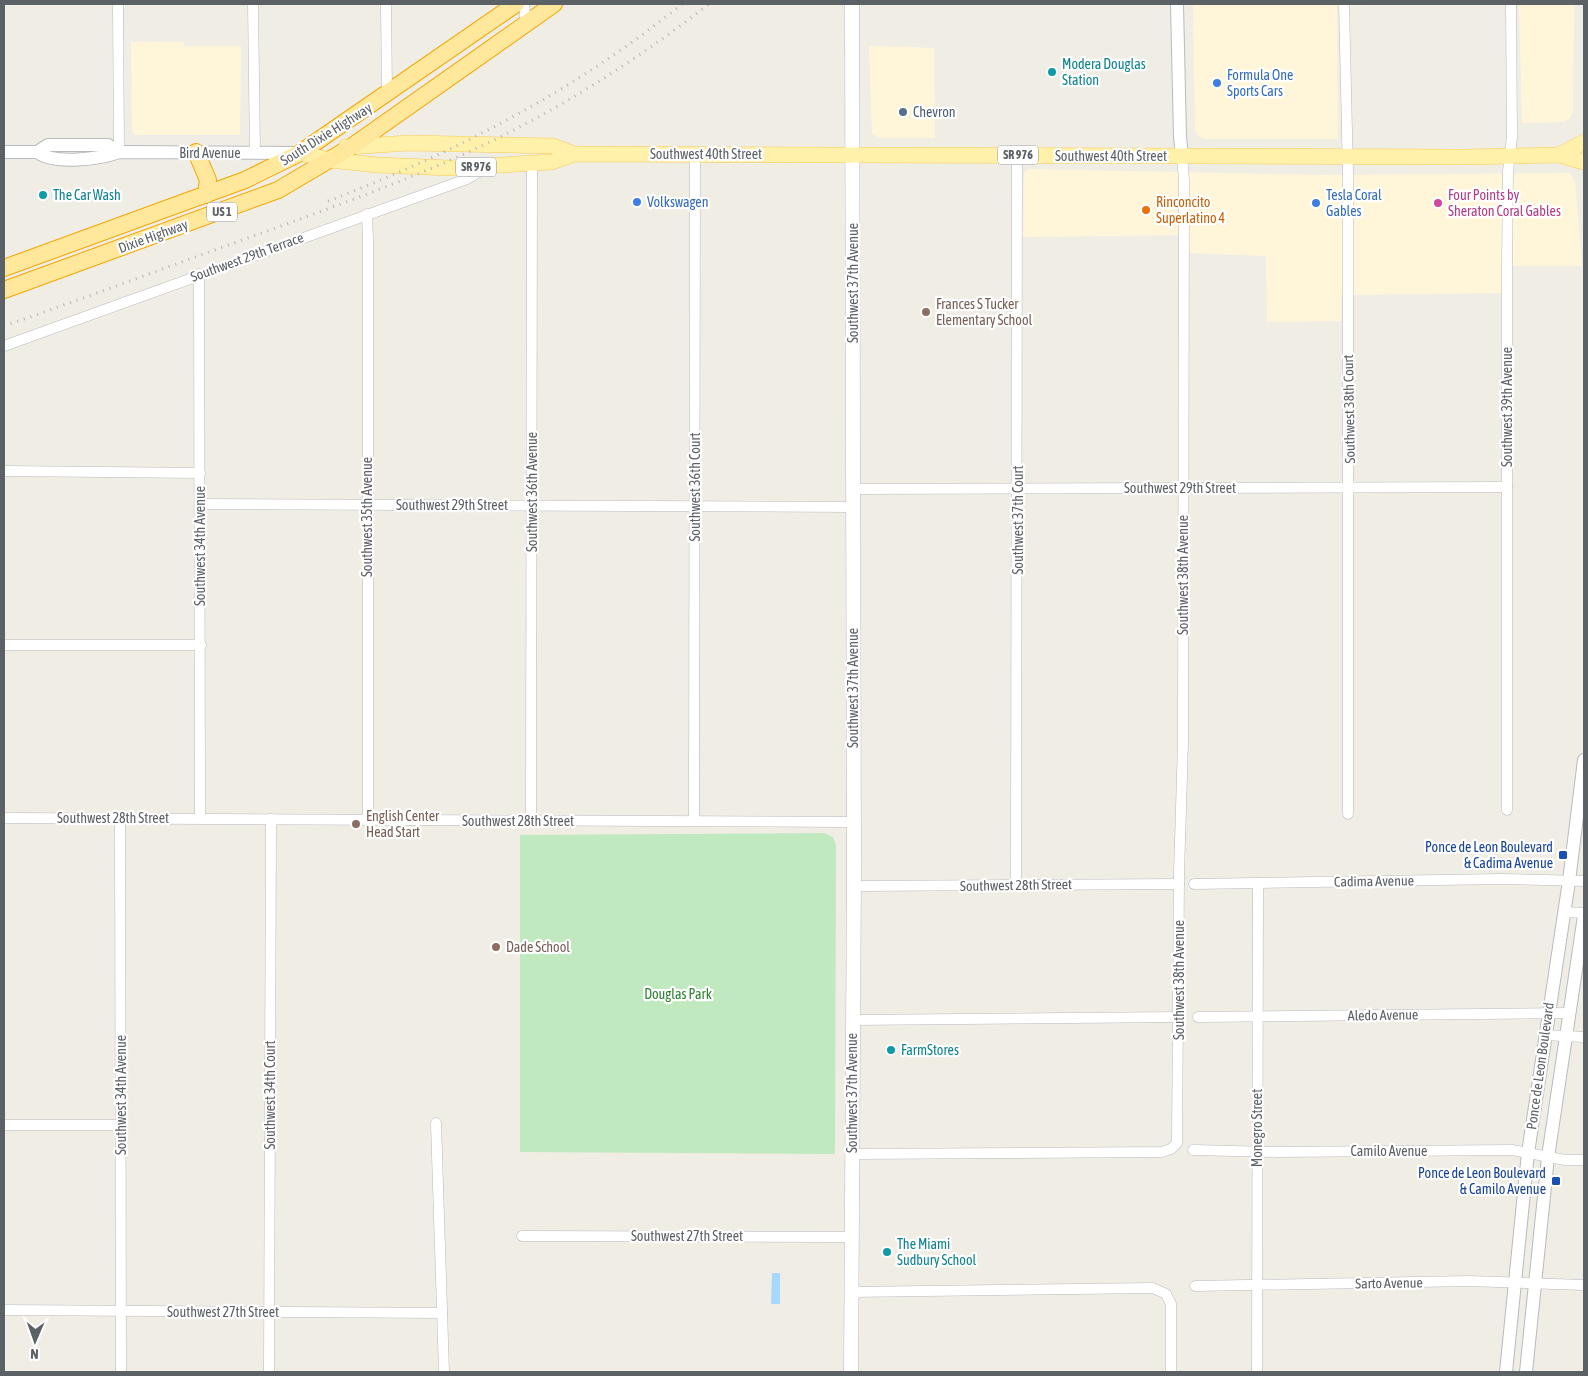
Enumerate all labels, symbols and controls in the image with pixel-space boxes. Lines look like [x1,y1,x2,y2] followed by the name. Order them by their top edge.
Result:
[1062,56,1146,88] place label: Modera Douglas Station
[1046,66,1058,78] marker: Modera Douglas Station
[1227,67,1293,99] place label: Formula One Sports Cars
[1211,77,1223,89] marker: Formula One Sports Cars
[277,99,375,169] street label: South Dixie Highway
[913,104,956,120] place label: Chevron
[897,106,909,118] marker: Chevron
[179,145,241,161] street label: Bird Avenue
[650,146,762,162] street label: Southwest 40th Street
[998,146,1038,164] road number: SR 976
[1055,148,1167,164] street label: Southwest 40th Street
[456,158,496,176] road number: SR 976
[53,187,121,203] place label: The Car Wash
[1326,187,1382,219] place label: Tesla Coral Gables
[1448,187,1561,219] place label: Four Points by Sheraton Coral Gables
[37,189,49,201] marker: The Car Wash
[647,194,708,210] place label: Volkswagen
[1156,194,1226,226] place label: Rinconcito Superlatino 4
[631,196,643,208] marker: Volkswagen
[1310,197,1322,209] marker: Tesla Coral Gables
[1432,197,1444,209] marker: Four Points by Sheraton Coral Gables
[207,202,237,222] road number: US 1
[1140,204,1152,216] marker: Rinconcito Superlatino 4
[116,216,190,256] street label: Dixie Highway
[845,223,861,343] street label: Southwest 37th Avenue
[188,229,306,285] street label: Southwest 29th Terrace
[936,296,1032,328] place label: Frances S Tucker Elementary School
[920,306,932,318] marker: Frances S Tucker Elementary School
[1499,347,1515,467] street label: Southwest 39th Avenue
[1340,354,1358,464] street label: Southwest 38th Court
[524,432,540,552] street label: Southwest 36th Avenue
[687,432,703,542] street label: Southwest 36th Court
[359,457,375,577] street label: Southwest 35th Avenue
[1010,465,1026,575] street label: Southwest 37th Court
[1124,480,1236,496] street label: Southwest 29th Street
[192,486,208,606] street label: Southwest 34th Avenue
[396,497,508,513] street label: Southwest 29th Street
[1175,515,1191,635] street label: Southwest 38th Avenue
[845,628,861,748] street label: Southwest 37th Avenue
[366,808,440,840] place label: English Center Head Start
[57,810,169,826] street label: Southwest 28th Street
[462,813,574,829] street label: Southwest 28th Street
[350,818,362,830] marker: English Center Head Start
[1425,839,1553,871] place label: Ponce de Leon Boulevard & Cadima Avenue
[1557,849,1569,861] marker: Ponce de Leon Boulevard & Cadima Avenue
[1334,872,1414,890] street label: Cadima Avenue
[960,876,1072,894] street label: Southwest 28th Street
[1171,920,1187,1040] street label: Southwest 38th Avenue
[506,939,570,955] place label: Dade School
[490,941,502,953] marker: Dade School
[644,986,712,1002] park label: Douglas Park
[1523,1001,1557,1131] street label: Ponce de Leon Boulevard
[1348,1006,1418,1024] street label: Aledo Avenue
[844,1033,860,1153] street label: Southwest 37th Avenue
[113,1035,129,1155] street label: Southwest 34th Avenue
[262,1040,278,1150] street label: Southwest 34th Court
[901,1042,959,1058] place label: FarmStores
[885,1044,897,1056] marker: FarmStores
[1249,1089,1265,1167] street label: Monegro Street
[1351,1143,1427,1159] street label: Camilo Avenue
[1418,1165,1546,1197] place label: Ponce de Leon Boulevard & Camilo Avenue
[1550,1175,1562,1187] marker: Ponce de Leon Boulevard & Camilo Avenue
[631,1228,743,1244] street label: Southwest 27th Street
[897,1236,977,1268] place label: The Miami Sudbury School
[881,1246,893,1258] marker: The Miami Sudbury School
[1355,1274,1423,1292] street label: Sarto Avenue
[167,1304,279,1320] street label: Southwest 27th Street
[10,1316,60,1366] north arrow
[30,1346,39,1362] text: N

